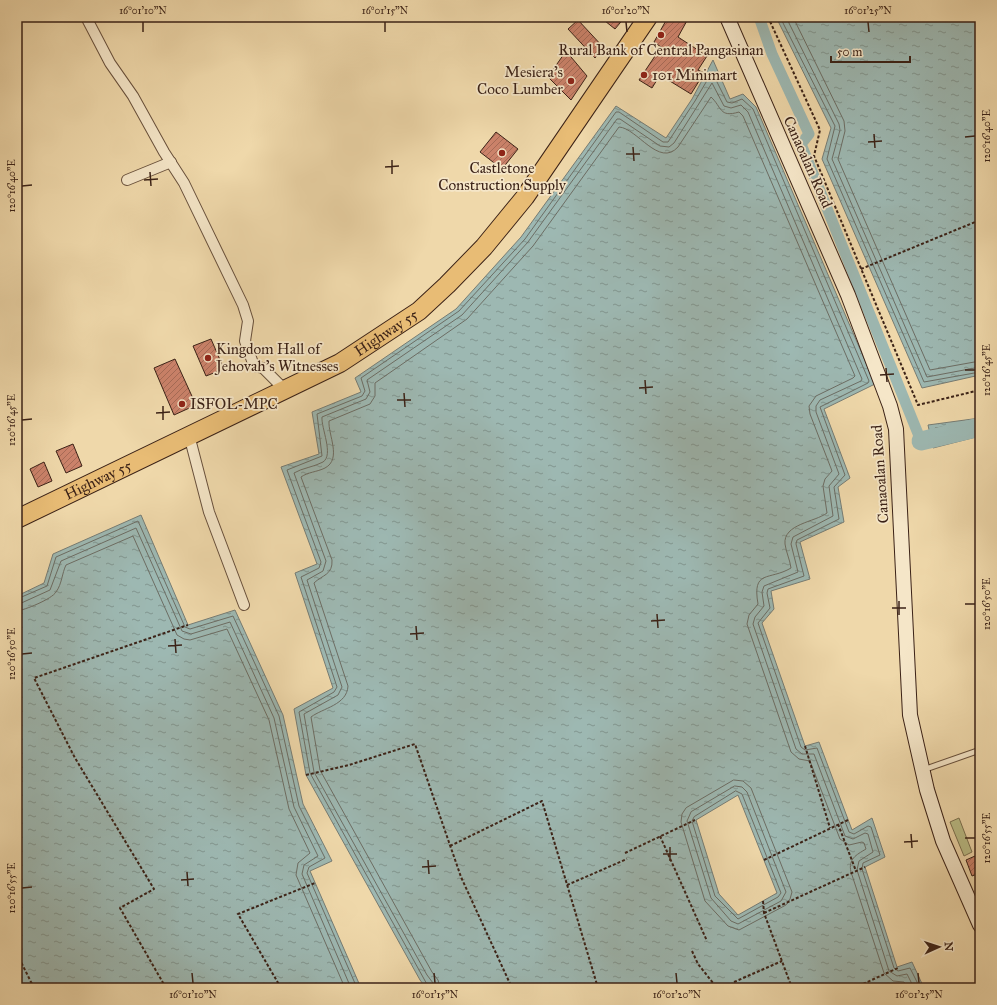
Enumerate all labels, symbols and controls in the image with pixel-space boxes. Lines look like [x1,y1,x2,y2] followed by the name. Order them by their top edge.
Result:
[119,5,167,17] text: 16°01'10"N
[362,5,409,17] text: 16°01'15"N
[602,5,651,17] text: 16°01'20"N
[844,5,892,17] text: 16°01'25"N
[656,30,666,40] marker: Rural Bank of Central Pangasinan
[831,38,910,64] scale bar
[558,41,764,59] place label: Rural Bank of Central Pangasinan
[837,45,862,59] text: 50 m
[477,63,563,98] place label: Mesiera's Coco Lumber
[652,66,738,84] place label: 101 Minimart
[639,70,649,80] marker: 101 Minimart
[566,76,576,86] marker: Mesiera's Coco Lumber
[981,109,993,163] text: 120°16'40"E
[780,113,836,211] street label: Canaoalan Road
[497,148,507,158] marker: Castletone Construction Supply
[6,159,18,213] text: 120°16'40"E
[438,159,567,194] place label: Castletone Construction Supply
[351,305,421,360] street label: Highway 55
[214,340,339,376] place label: Kingdom Hall of Jehovah's Witnesses
[981,344,993,396] text: 120°16'45"E
[203,353,213,363] marker: Kingdom Hall of Jehovah's Witnesses
[6,394,18,446] text: 120°16'45"E
[190,395,278,413] place label: ISFOL-MPC
[177,399,187,409] marker: ISFOL-MPC
[868,424,892,524] street label: Canaoalan Road
[62,456,135,504] street label: Highway 55
[981,578,993,630] text: 120°16'50"E
[6,628,18,680] text: 120°16'50"E
[981,813,993,863] text: 120°16'55"E
[6,863,18,913] text: 120°16'55"E
[919,927,959,967] north arrow
[942,941,955,952] text: N
[169,989,217,1001] text: 16°01'10"N
[412,989,459,1001] text: 16°01'15"N
[653,989,702,1001] text: 16°01'20"N
[895,989,943,1001] text: 16°01'25"N

